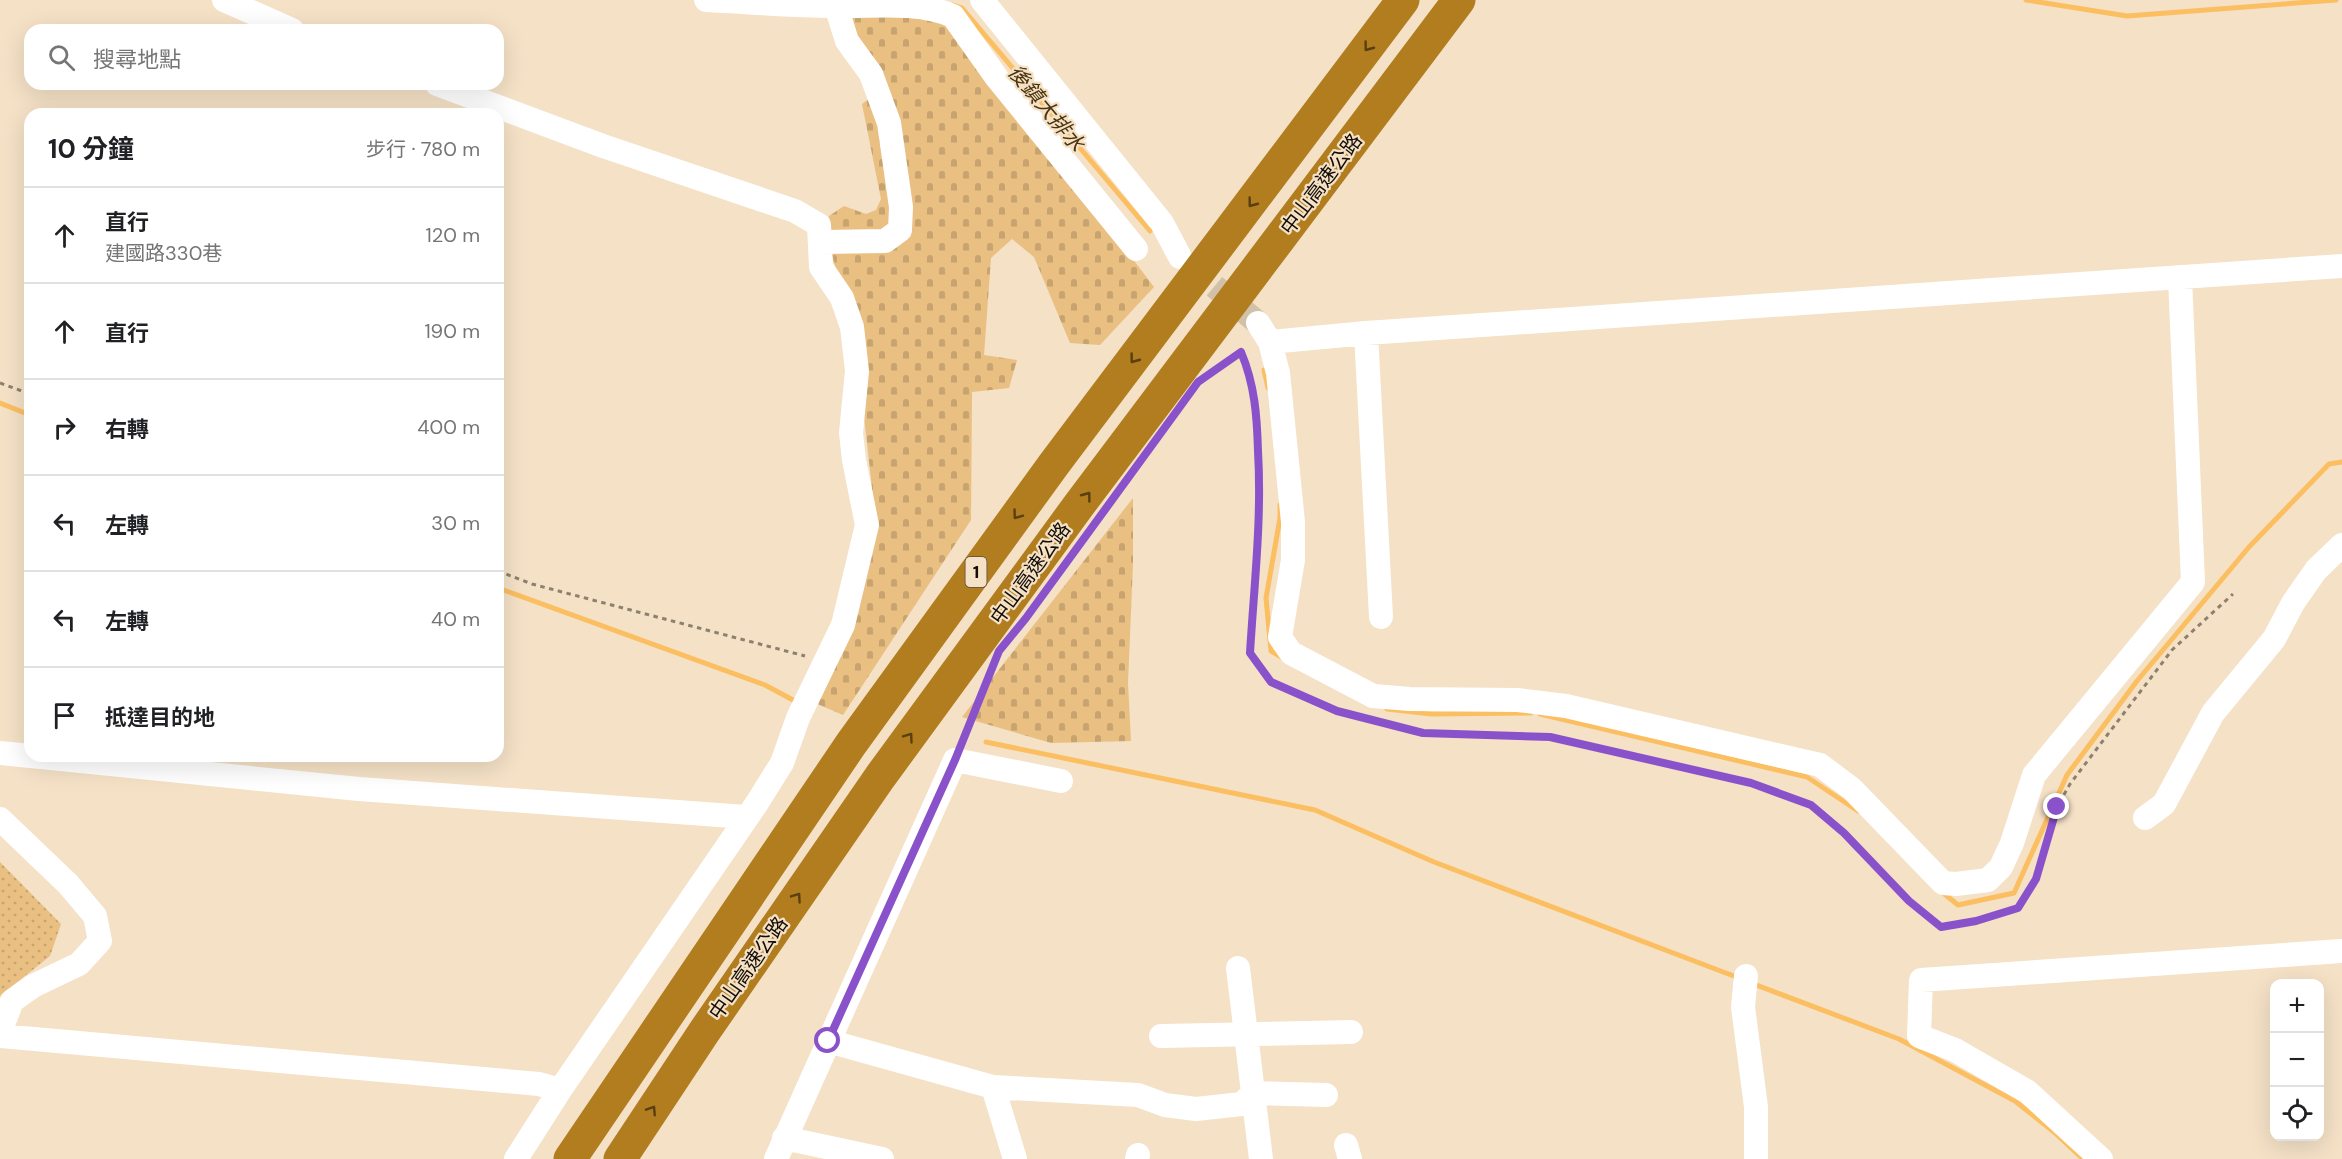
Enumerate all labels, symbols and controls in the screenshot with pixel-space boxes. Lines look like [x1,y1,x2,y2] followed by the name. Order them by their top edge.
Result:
[24,24,504,90] search box
[1364,40,1375,51] one-way arrow
[45,41,78,74] icon: search
[93,45,181,74] text: 搜尋地點
[1002,59,1091,158] water label: 後鎮大排水
[1275,128,1367,240] street label: 中山高速公路
[48,132,134,166] text: 10 分鐘
[366,136,480,162] text: 步行 · 780 m
[1248,197,1259,208] one-way arrow
[105,208,149,237] text: 直行
[48,219,81,252] icon: ahead
[426,222,480,248] text: 120 m
[105,240,222,266] text: 建國路330巷
[48,315,81,348] icon: ahead
[424,318,480,344] text: 190 m
[105,319,149,348] text: 直行
[1130,352,1141,363] one-way arrow
[48,411,81,444] icon: right
[417,414,480,440] text: 400 m
[105,415,149,444] text: 右轉
[1079,491,1090,502] one-way arrow
[48,507,81,540] icon: left
[1013,509,1024,520] one-way arrow
[431,510,480,536] text: 30 m
[105,511,149,540] text: 左轉
[984,517,1076,629] street label: 中山高速公路
[966,557,986,587] road number: 1
[48,603,81,636] icon: left
[431,606,480,632] text: 40 m
[105,607,149,636] text: 左轉
[48,699,81,732] icon: arrive
[105,703,215,732] text: 抵達目的地
[902,733,913,744] one-way arrow
[2043,793,2069,819] route end
[790,893,801,904] one-way arrow
[703,911,793,1025] street label: 中山高速公路
[2270,979,2324,1141] map controls
[2270,979,2324,1033] button: +
[814,1027,840,1053] route start
[2270,1033,2324,1087] button: −
[2270,1087,2324,1141] button: locate
[645,1106,656,1117] one-way arrow

